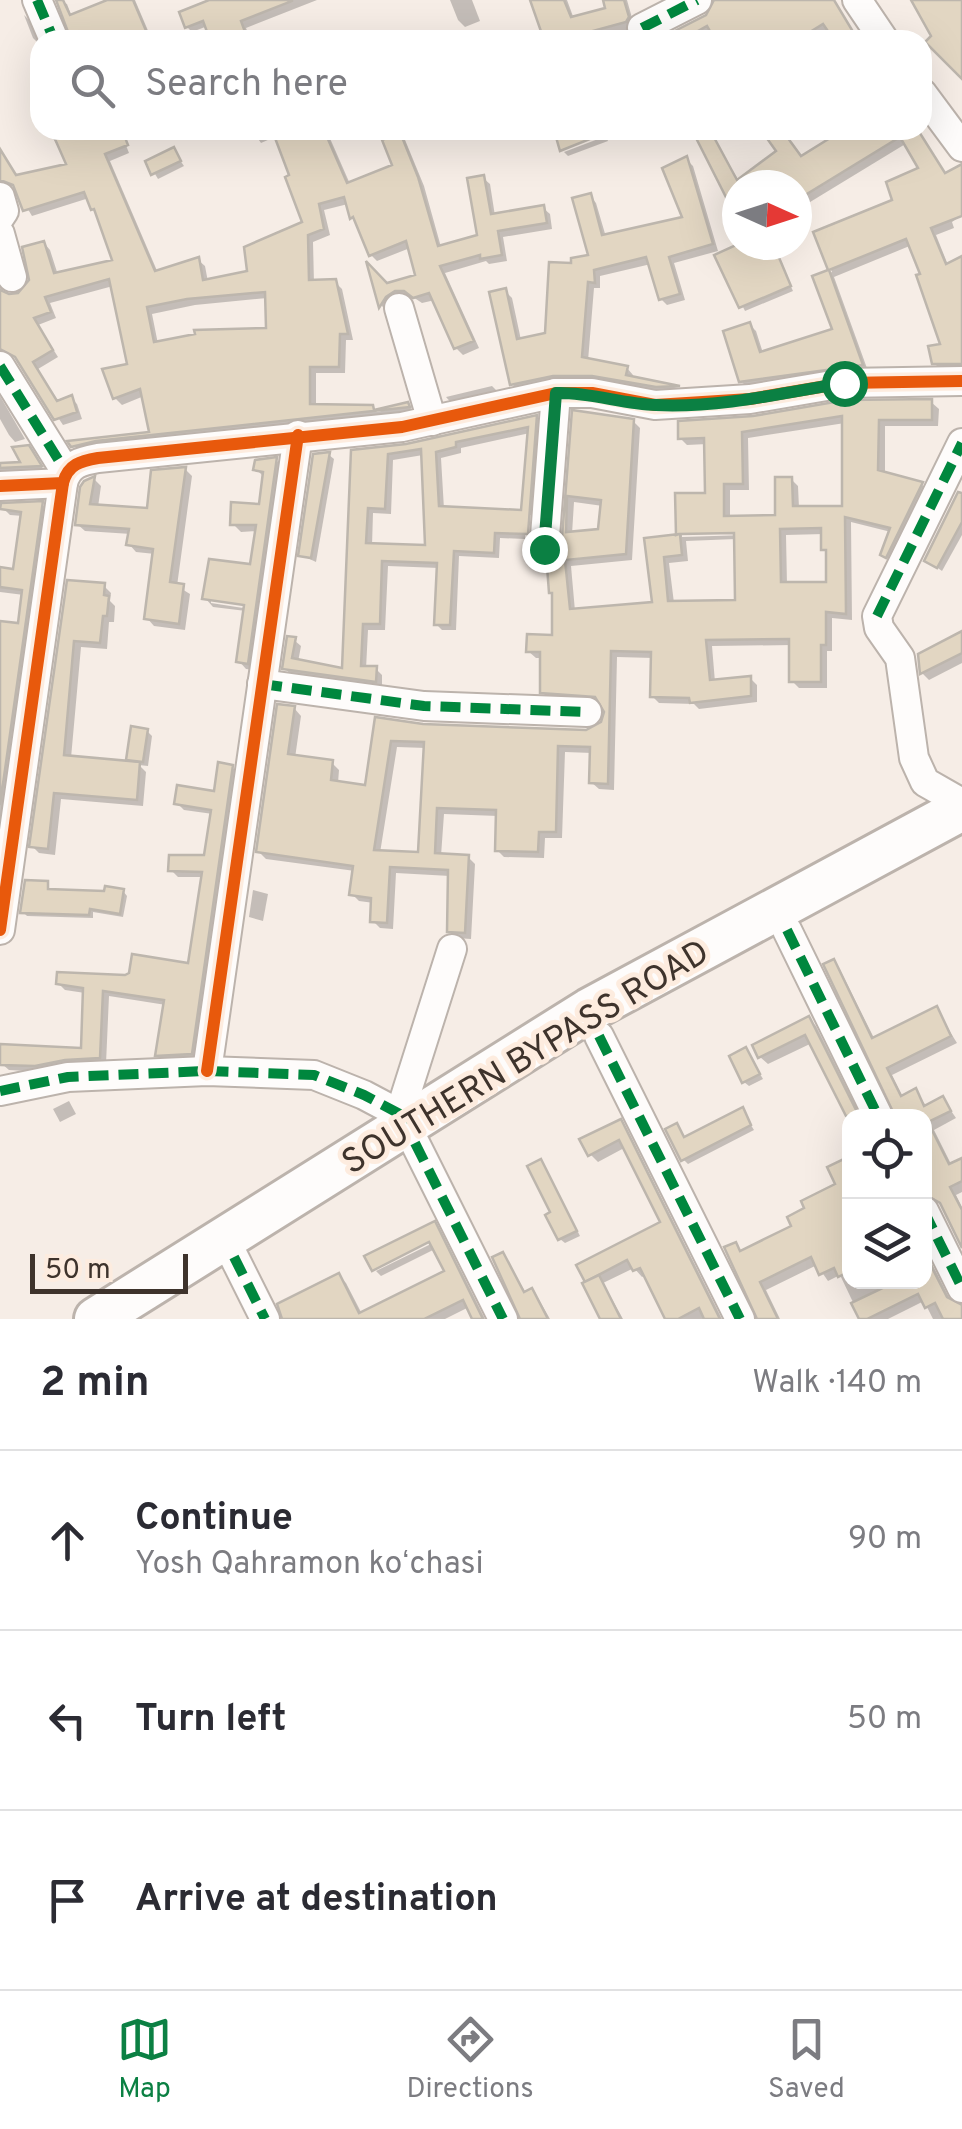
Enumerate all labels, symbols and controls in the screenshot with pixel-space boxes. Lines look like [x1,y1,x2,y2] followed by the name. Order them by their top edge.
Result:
[30,30,932,140] search box
[65,58,120,113] icon: search
[145,61,348,110] text: Search here
[722,170,812,260] north arrow
[822,361,868,407] route start
[522,527,568,573] route end
[335,931,718,1186] street label: SOUTHERN BYPASS ROAD
[842,1109,932,1289] map controls
[842,1109,932,1199] button: locate
[842,1199,932,1289] button: layers
[30,1249,188,1294] scale bar
[45,1253,111,1289] text: 50 m
[40,1358,150,1411] text: 2 min
[752,1364,922,1404] text: Walk · 140 m
[135,1495,293,1544] text: Continue
[40,1513,95,1568] icon: ahead
[848,1520,922,1560] text: 90 m
[135,1545,484,1585] text: Yosh Qahramon koʻchasi
[40,1693,95,1748] icon: left
[135,1696,287,1745] text: Turn left
[847,1700,922,1740] text: 50 m
[40,1873,95,1928] icon: arrive
[135,1876,498,1925] text: Arrive at destination
[117,2012,172,2108] tab: Map
[406,2012,534,2108] tab: Directions
[768,2012,845,2108] tab: Saved

